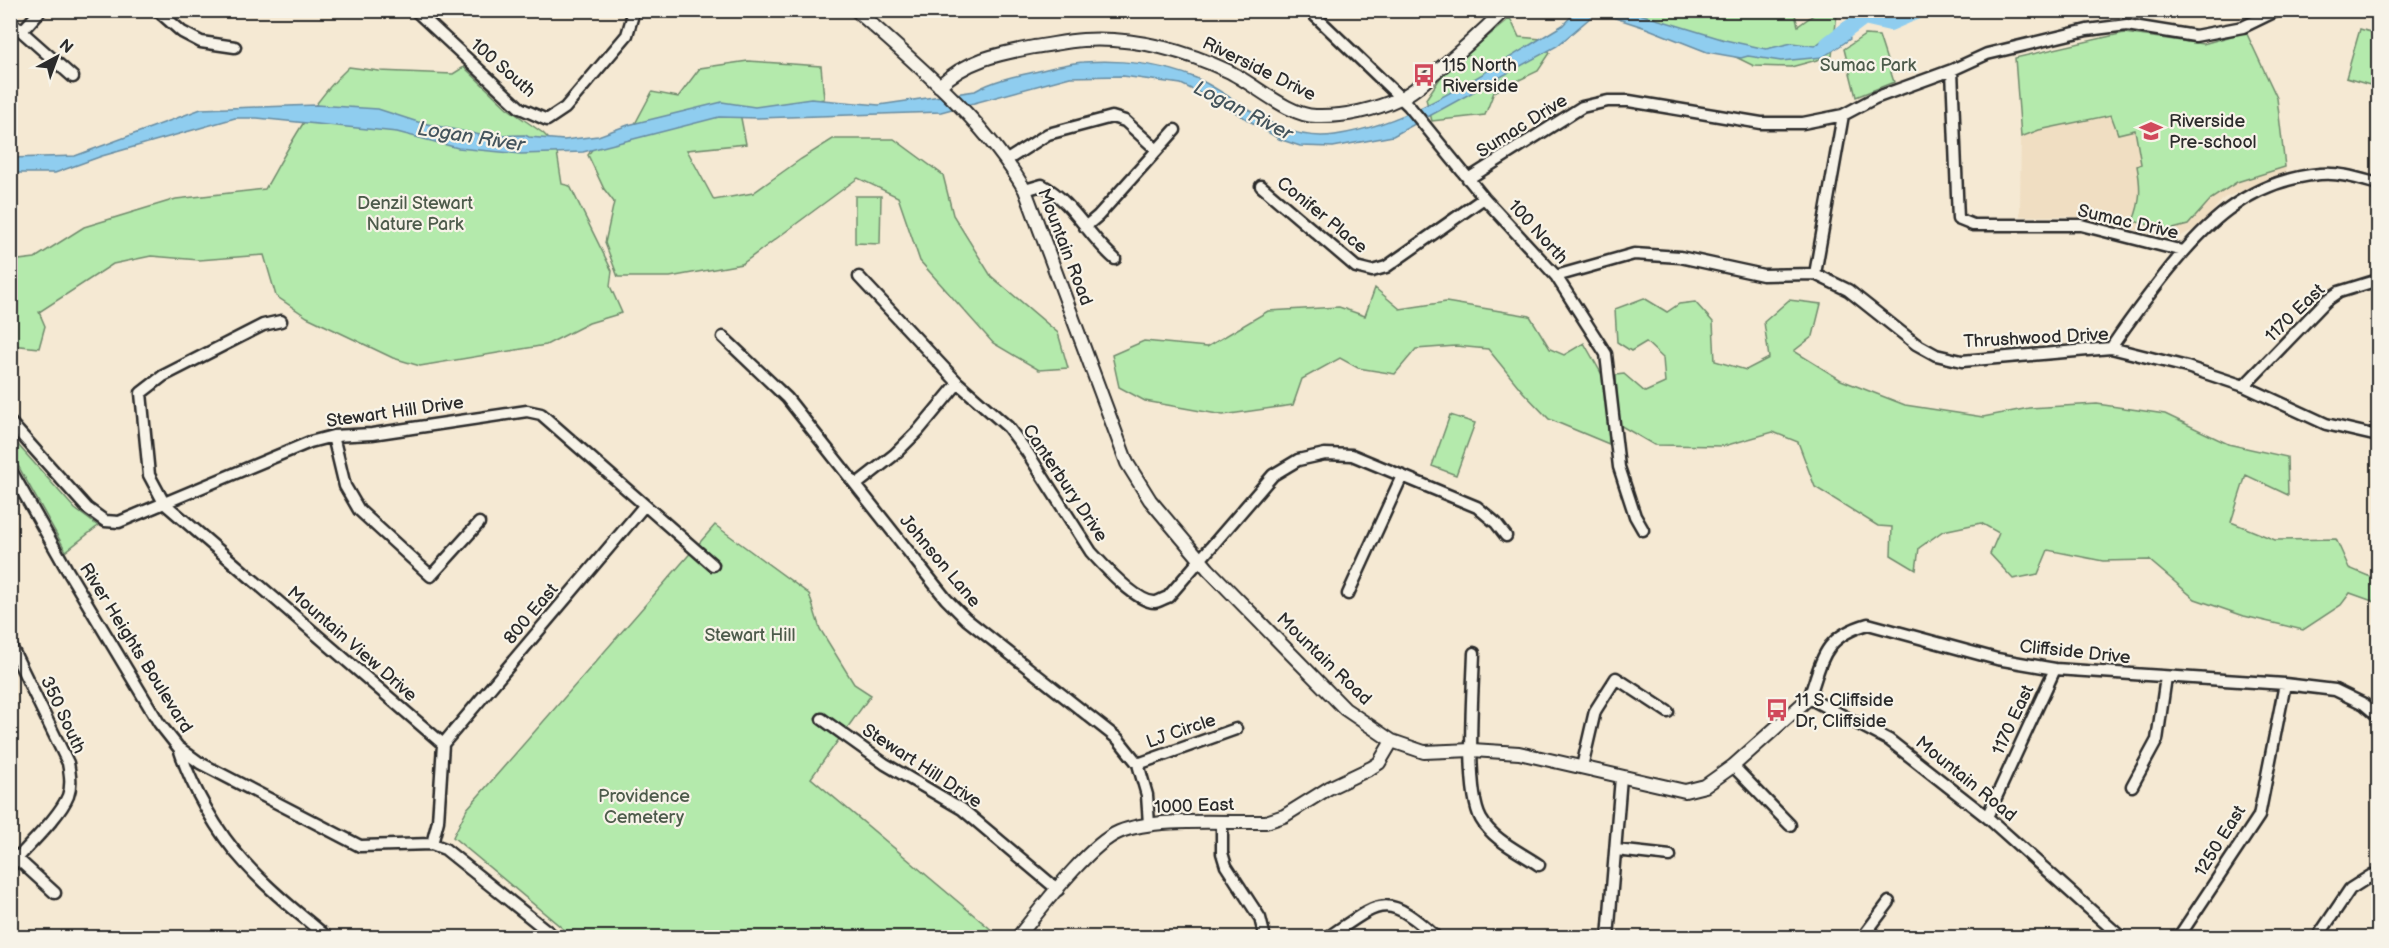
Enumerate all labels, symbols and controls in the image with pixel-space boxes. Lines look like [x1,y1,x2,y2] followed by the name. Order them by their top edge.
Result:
[27,27,87,87] north arrow
[1199,33,1319,106] street label: Riverside Drive
[466,34,540,102] street label: 100 South
[55,36,77,58] text: N
[1442,55,1518,97] place label: 115 North Riverside
[1820,55,1916,76] park label: Sumac Park
[1411,62,1437,88] bus stop icon: 115 North Riverside
[1190,76,1298,147] water label: Logan River
[1473,90,1571,162] street label: Sumac Drive
[2169,111,2257,153] place label: Riverside Pre-school
[416,117,528,158] water label: Logan River
[2138,118,2164,144] school or university icon: Riverside Pre-school
[1273,172,1372,258] street label: Conifer Place
[1033,186,1097,308] street label: Mountain Road
[357,193,473,235] park label: Denzil Stewart Nature Park
[1504,196,1572,268] street label: 100 North
[2076,200,2181,244] street label: Sumac Drive
[2261,279,2330,346] street label: 1170 East
[1963,324,2109,352] street label: Thrushwood Drive
[325,392,465,432] street label: Stewart Hill Drive
[1018,420,1112,546] street label: Canterbury Drive
[895,510,985,612] street label: Johnson Lane
[75,559,197,737] street label: River Heights Boulevard
[499,579,563,649] street label: 800 East
[283,582,421,706] street label: Mountain View Drive
[1272,608,1376,710] street label: Mountain Road
[704,625,796,646] park label: Stewart Hill
[2018,636,2132,668] street label: Cliffside Drive
[36,673,90,757] street label: 350 South
[1988,681,2039,758] street label: 1170 East
[1795,690,1894,732] place label: 11 S Cliffside Dr, Cliffside
[1764,697,1790,723] bus stop icon: 11 S Cliffside Dr, Cliffside
[1143,709,1219,753] street label: LJ Circle
[858,720,986,813] street label: Stewart Hill Drive
[1911,732,2021,826] street label: Mountain Road
[598,786,690,828] park label: Providence Cemetery
[1154,794,1235,818] street label: 1000 East
[2190,801,2250,880] street label: 1250 East

